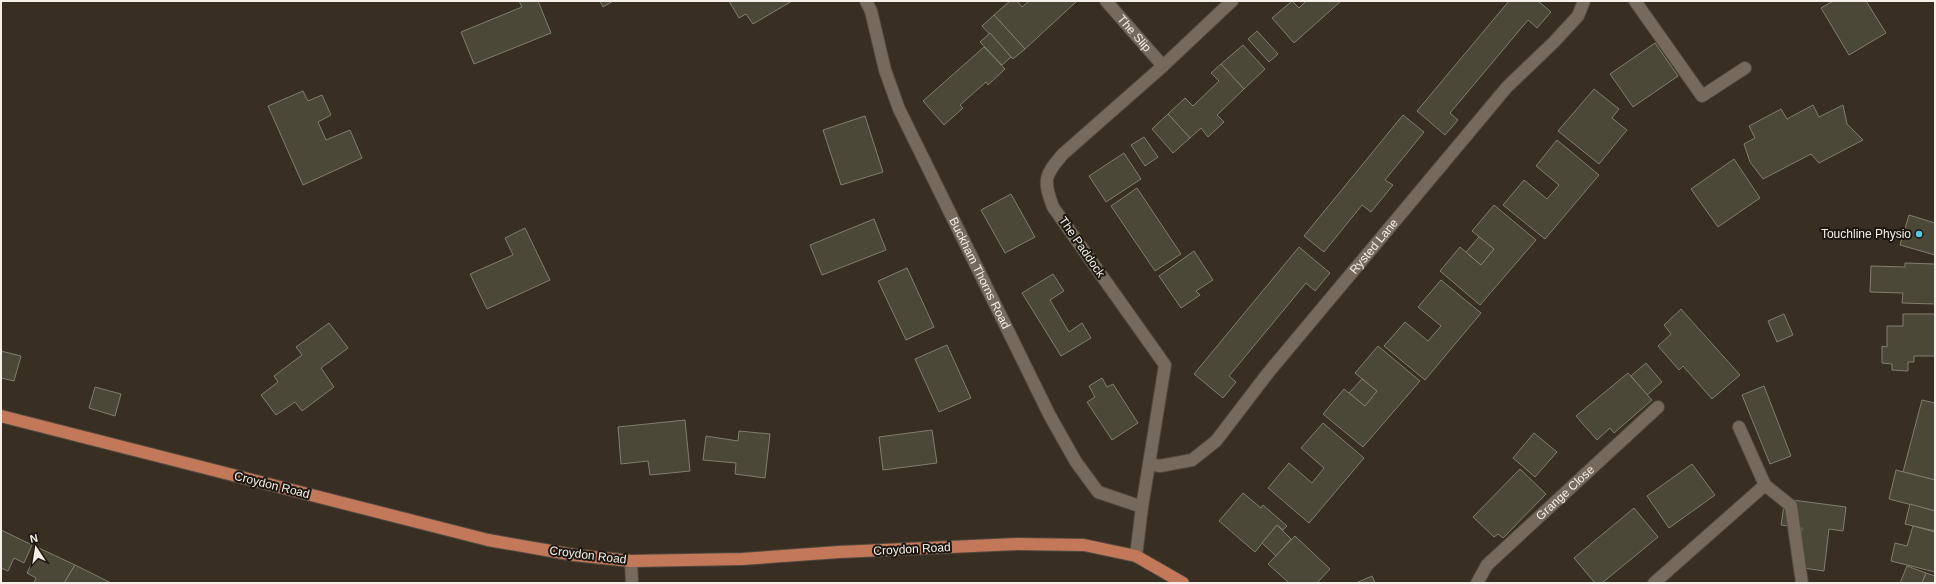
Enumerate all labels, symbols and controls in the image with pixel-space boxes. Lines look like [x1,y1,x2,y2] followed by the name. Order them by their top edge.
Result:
[1115,12,1154,55] street label: The Slip
[1056,214,1109,281] street label: The Paddock
[946,215,1013,331] street label: Buckham Thorns Road
[1347,216,1401,277] street label: Rysted Lane
[1821,227,1911,241] place label: Touchline Physio
[1914,229,1924,239] marker: Touchline Physio
[1533,462,1597,523] street label: Grange Close
[233,469,311,501] street label: Croydon Road
[16,528,56,568] north arrow
[29,532,39,545] text: N
[873,540,951,558] street label: Croydon Road
[549,543,627,567] street label: Croydon Road

